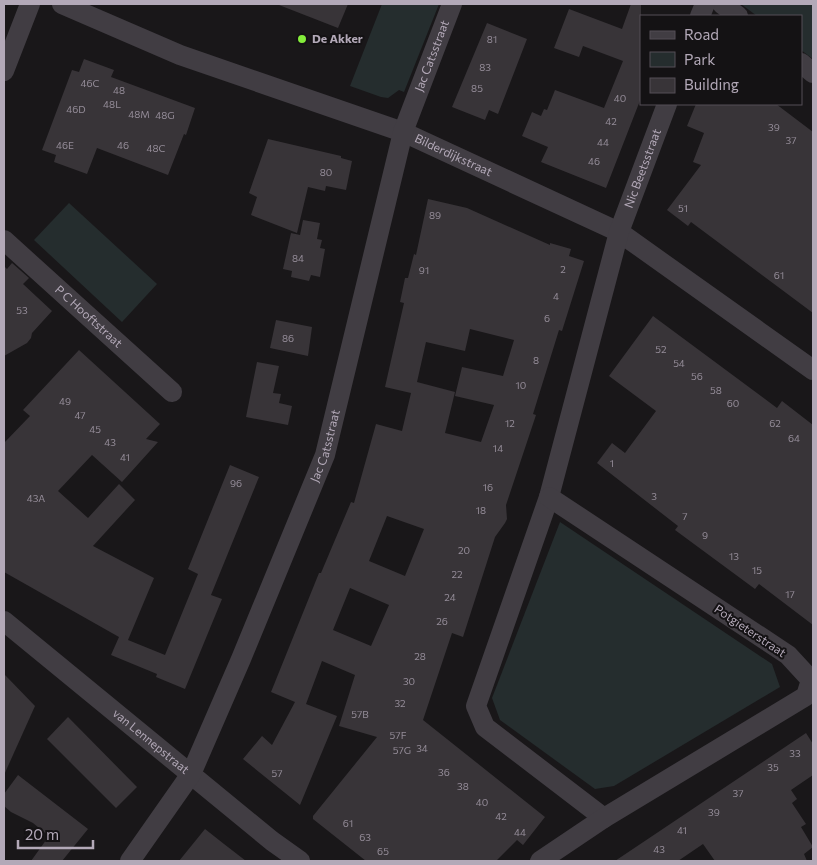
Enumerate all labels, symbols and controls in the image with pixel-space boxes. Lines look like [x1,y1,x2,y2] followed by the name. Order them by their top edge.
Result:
[640,15,802,105] legend
[411,18,451,94] street label: Jac Catsstraat
[684,25,719,43] text: Road
[312,31,363,45] place label: De Akker
[296,33,308,45] marker: De Akker
[487,33,497,45] house number: 81
[684,50,715,68] text: Park
[479,61,491,73] house number: 83
[684,75,739,93] text: Building
[81,77,100,89] house number: 46C
[471,82,483,94] house number: 85
[113,84,125,96] house number: 48
[614,92,626,104] house number: 40
[103,98,121,110] house number: 48L
[66,103,86,115] house number: 46D
[128,108,150,120] house number: 48M
[155,109,175,121] house number: 48G
[605,115,617,127] house number: 42
[768,121,780,133] house number: 39
[621,126,663,210] street label: Nic Beetsstraat
[413,130,495,178] street label: Bilderdijkstraat
[786,134,796,146] house number: 37
[597,136,609,148] house number: 44
[56,139,74,151] house number: 46E
[117,139,129,151] house number: 46
[147,142,166,154] house number: 48C
[588,155,600,167] house number: 46
[320,166,332,178] house number: 80
[678,202,688,214] house number: 51
[429,209,441,221] house number: 89
[292,252,304,264] house number: 84
[560,263,566,275] house number: 2
[419,264,429,276] house number: 91
[774,269,784,281] house number: 61
[53,282,126,350] street label: P C Hooftstraat
[553,290,559,302] house number: 4
[16,304,28,316] house number: 53
[544,312,550,324] house number: 6
[282,332,294,344] house number: 86
[655,343,667,355] house number: 52
[533,354,539,366] house number: 8
[673,357,685,369] house number: 54
[691,370,703,382] house number: 56
[516,379,526,391] house number: 10
[710,384,722,396] house number: 58
[59,395,71,407] house number: 49
[727,397,739,409] house number: 60
[307,408,342,484] street label: Jac Catsstraat
[74,409,86,421] house number: 47
[505,417,515,429] house number: 12
[769,417,781,429] house number: 62
[89,423,101,435] house number: 45
[788,432,800,444] house number: 64
[104,436,116,448] house number: 43
[493,442,503,454] house number: 14
[120,451,130,463] house number: 41
[610,457,614,469] house number: 1
[230,477,242,489] house number: 96
[483,481,493,493] house number: 16
[651,490,657,502] house number: 3
[27,492,45,504] house number: 43A
[476,504,486,516] house number: 18
[682,510,688,522] house number: 7
[702,529,708,541] house number: 9
[458,544,470,556] house number: 20
[729,550,739,562] house number: 13
[752,564,762,576] house number: 15
[451,568,463,580] house number: 22
[785,588,795,600] house number: 17
[444,591,456,603] house number: 24
[712,601,789,659] street label: Potgieterstraat
[436,615,448,627] house number: 26
[414,650,426,662] house number: 28
[403,675,415,687] house number: 30
[394,697,406,709] house number: 32
[111,705,192,776] street label: van Lennepstraat
[351,708,369,720] house number: 57B
[390,729,407,741] house number: 57F
[416,742,428,754] house number: 34
[393,744,411,756] house number: 57G
[789,747,801,759] house number: 33
[767,761,779,773] house number: 35
[438,766,450,778] house number: 36
[271,767,283,779] house number: 57
[457,780,469,792] house number: 38
[733,787,743,799] house number: 37
[476,796,488,808] house number: 40
[708,806,720,818] house number: 39
[495,810,507,822] house number: 42
[343,817,353,829] house number: 61
[18,818,92,850] scale bar
[677,824,687,836] house number: 41
[25,825,59,843] text: 20 m
[514,826,526,838] house number: 44
[359,831,371,843] house number: 63
[653,843,665,855] house number: 43
[377,845,389,857] house number: 65

